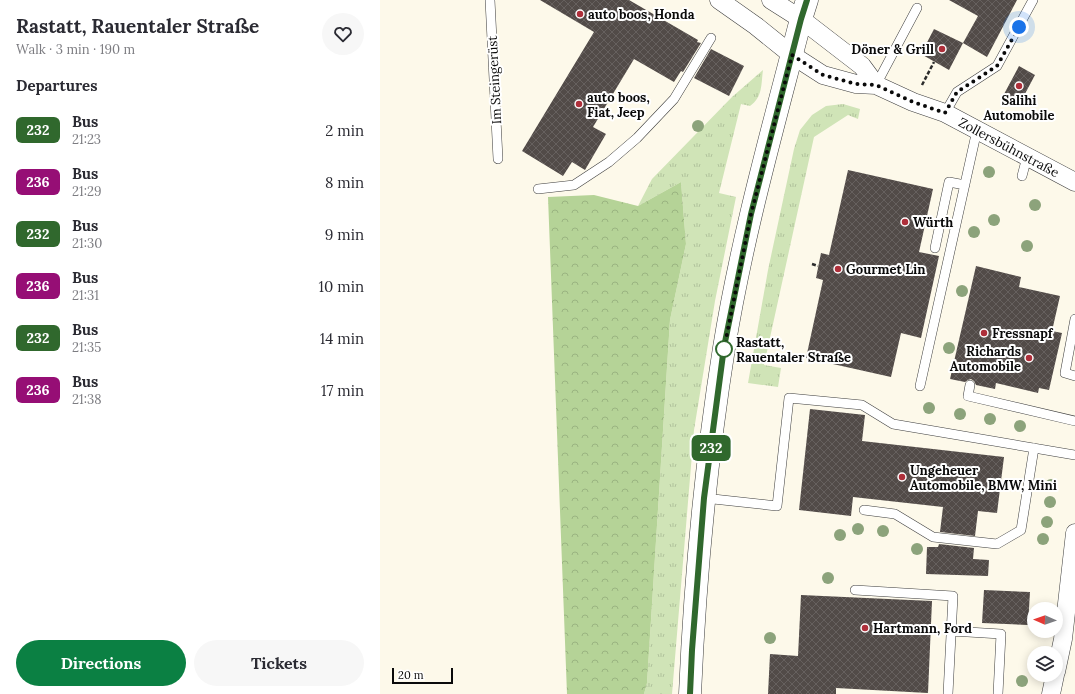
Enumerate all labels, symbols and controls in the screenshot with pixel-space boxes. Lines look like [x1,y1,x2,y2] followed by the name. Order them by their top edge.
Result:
[588,6,695,23] place label: auto boos, Honda
[575,9,585,19] marker: auto boos, Honda
[322,13,364,55] button: heart
[16,14,259,38] text: Rastatt, Rauentaler Straße
[1009,17,1029,37] your location
[484,35,505,125] street label: Im Steingerüst
[16,41,135,58] text: Walk · 3 min · 190 m
[851,41,934,58] place label: Döner & Grill
[937,44,947,54] marker: Döner & Grill
[16,76,97,95] text: Departures
[1014,81,1024,91] marker: Salihi Automobile
[587,89,650,121] place label: auto boos, Fiat, Jeep
[983,92,1055,124] place label: Salihi Automobile
[574,99,584,109] marker: auto boos, Fiat, Jeep
[72,112,98,131] text: Bus
[956,114,1062,181] street label: Zollersbühnstraße
[27,121,49,139] text: 232
[325,121,364,140] text: 2 min
[72,131,101,148] text: 21:23
[72,164,98,183] text: Bus
[26,173,50,191] text: 236
[325,173,364,192] text: 8 min
[72,183,101,200] text: 21:29
[913,214,953,231] place label: Würth
[72,216,98,235] text: Bus
[900,217,910,227] marker: Würth
[27,225,49,243] text: 232
[325,225,364,244] text: 9 min
[72,235,102,252] text: 21:30
[846,261,926,278] place label: Gourmet Lin
[833,264,843,274] marker: Gourmet Lin
[72,268,98,287] text: Bus
[26,277,50,295] text: 236
[319,277,364,296] text: 10 min
[72,287,99,304] text: 21:31
[72,320,98,339] text: Bus
[992,325,1054,342] place label: Fressnapf
[979,328,989,338] marker: Fressnapf
[27,329,49,347] text: 232
[320,329,364,348] text: 14 min
[736,334,851,366] place label: Rastatt, Rauentaler Straße
[72,339,101,356] text: 21:35
[715,340,733,358] marker: Rastatt, Rauentaler Straße
[950,343,1021,375] place label: Richards Automobile
[1024,353,1034,363] marker: Richards Automobile
[72,372,98,391] text: Bus
[26,381,50,399] text: 236
[321,381,364,400] text: 17 min
[72,391,102,408] text: 21:38
[688,435,734,461] line badge: 232
[700,439,722,457] text: 232
[910,462,1057,494] place label: Ungeheuer Automobile, BMW, Mini
[897,472,907,482] marker: Ungeheuer Automobile, BMW, Mini
[1027,602,1063,638] north arrow
[1027,602,1063,682] map controls
[873,620,972,637] place label: Hartmann, Ford
[860,623,870,633] marker: Hartmann, Ford
[16,640,186,686] button: Directions
[194,640,364,686] button: Tickets
[1027,646,1063,682] button: layers
[392,666,453,685] scale bar
[398,668,423,682] text: 20 m

